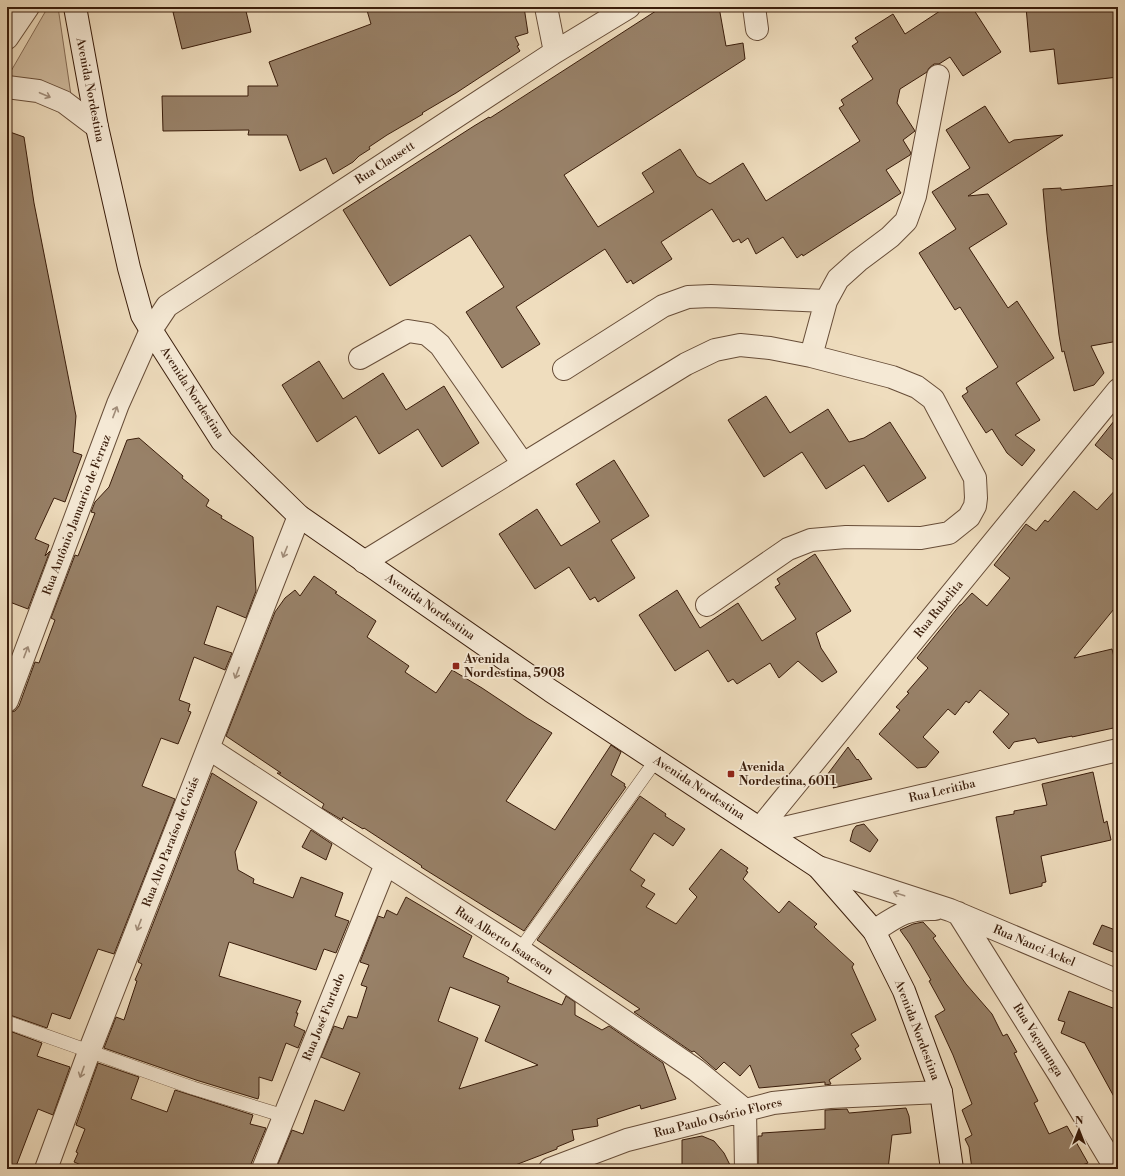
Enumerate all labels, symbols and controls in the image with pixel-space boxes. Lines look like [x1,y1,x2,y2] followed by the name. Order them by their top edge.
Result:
[72,35,108,144] street label: Avenida Nordestina
[39,91,51,99] one-way arrow
[352,138,418,188] street label: Rua Clausett
[156,344,228,442] street label: Avenida Nordestina
[112,406,120,418] one-way arrow
[39,432,115,597] street label: Rua Antônio Januario de Ferraz
[280,546,288,558] one-way arrow
[381,570,479,644] street label: Avenida Nordestina
[911,577,967,641] street label: Rua Rubelita
[22,646,30,658] one-way arrow
[463,652,565,681] place label: Avenida Nordestina, 5908
[451,661,461,671] marker: Avenida Nordestina, 5908
[233,667,241,679] one-way arrow
[650,752,748,824] street label: Avenida Nordestina
[738,760,836,789] place label: Avenida Nordestina, 6011
[726,769,736,779] marker: Avenida Nordestina, 6011
[139,775,203,909] street label: Rua Alto Paraíso de Goiás
[907,776,978,806] street label: Rua Leritiba
[893,890,906,897] one-way arrow
[452,904,556,978] street label: Rua Alberto Isaacson
[134,918,142,930] one-way arrow
[991,922,1078,970] street label: Rua Nanci Ackel
[300,971,349,1063] street label: Rua José Furtado
[891,977,943,1083] street label: Avenida Nordestina
[1009,1001,1067,1080] street label: Rua Vaçununga
[77,1066,85,1078] one-way arrow
[652,1095,784,1141] street label: Rua Paulo Osório Flores
[1059,1110,1099,1150] north arrow
[1075,1114,1084,1128] text: N

